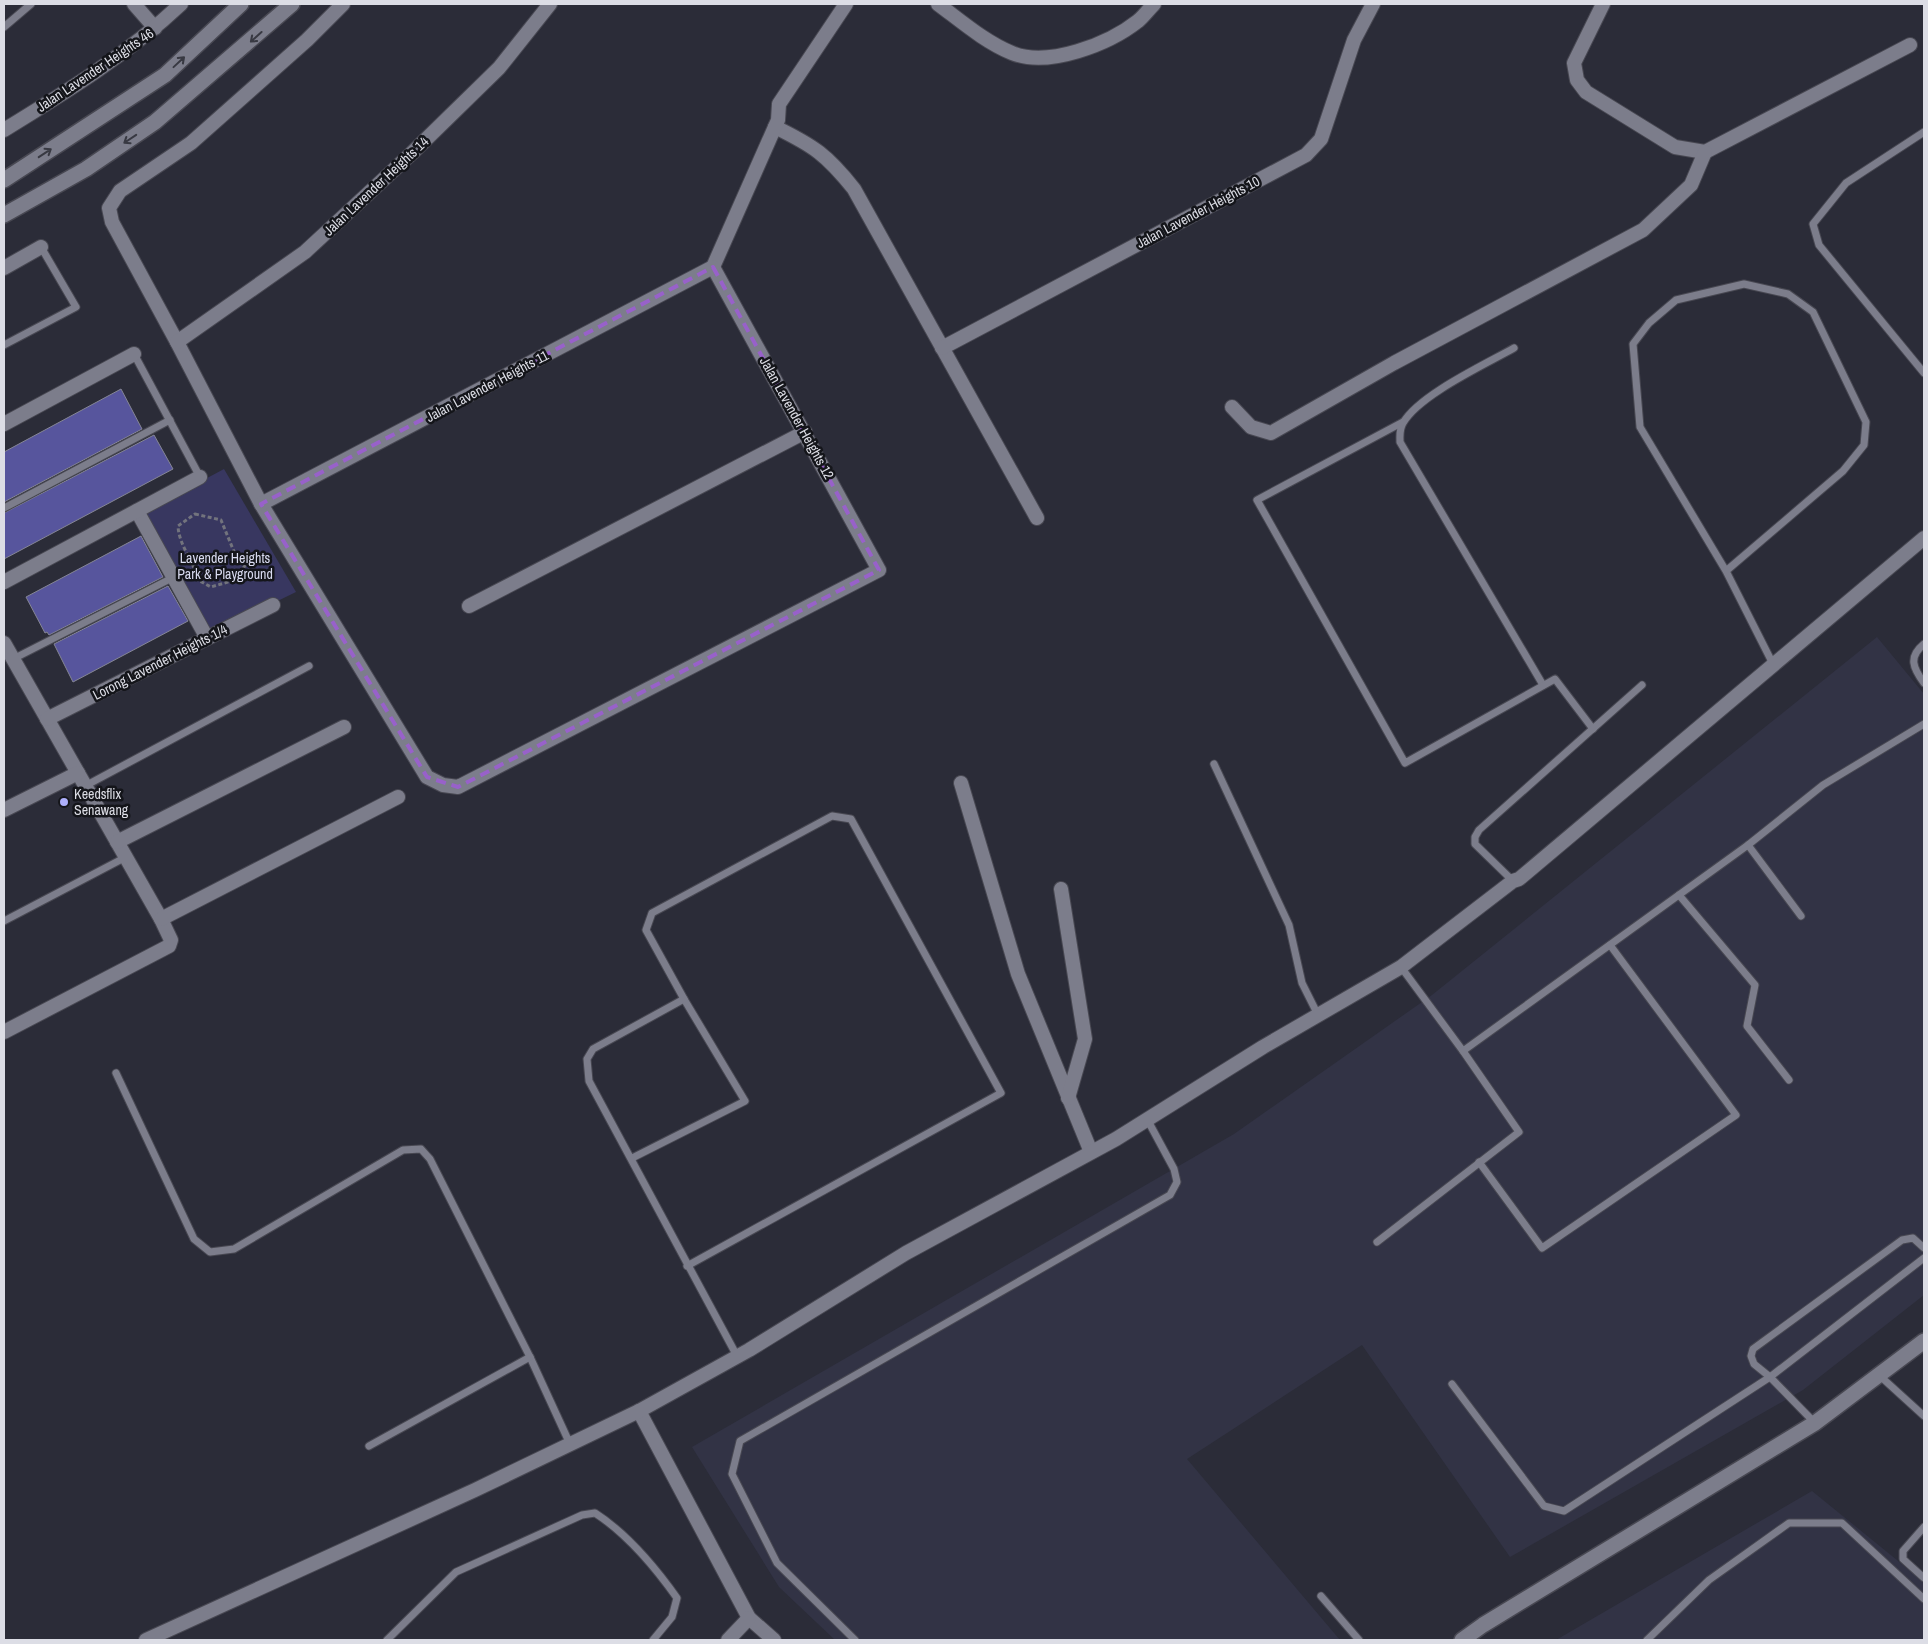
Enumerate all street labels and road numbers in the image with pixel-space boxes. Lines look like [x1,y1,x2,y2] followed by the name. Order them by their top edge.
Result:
[33,24,157,116] street label: Jalan Lavender Heights 46
[320,132,433,239] street label: Jalan Lavender Heights 14
[1133,172,1263,252] street label: Jalan Lavender Heights 10
[423,346,552,426] street label: Jalan Lavender Heights 11
[756,354,838,482] street label: Jalan Lavender Heights 12
[90,620,231,704] street label: Lorong Lavender Heights 1/4

